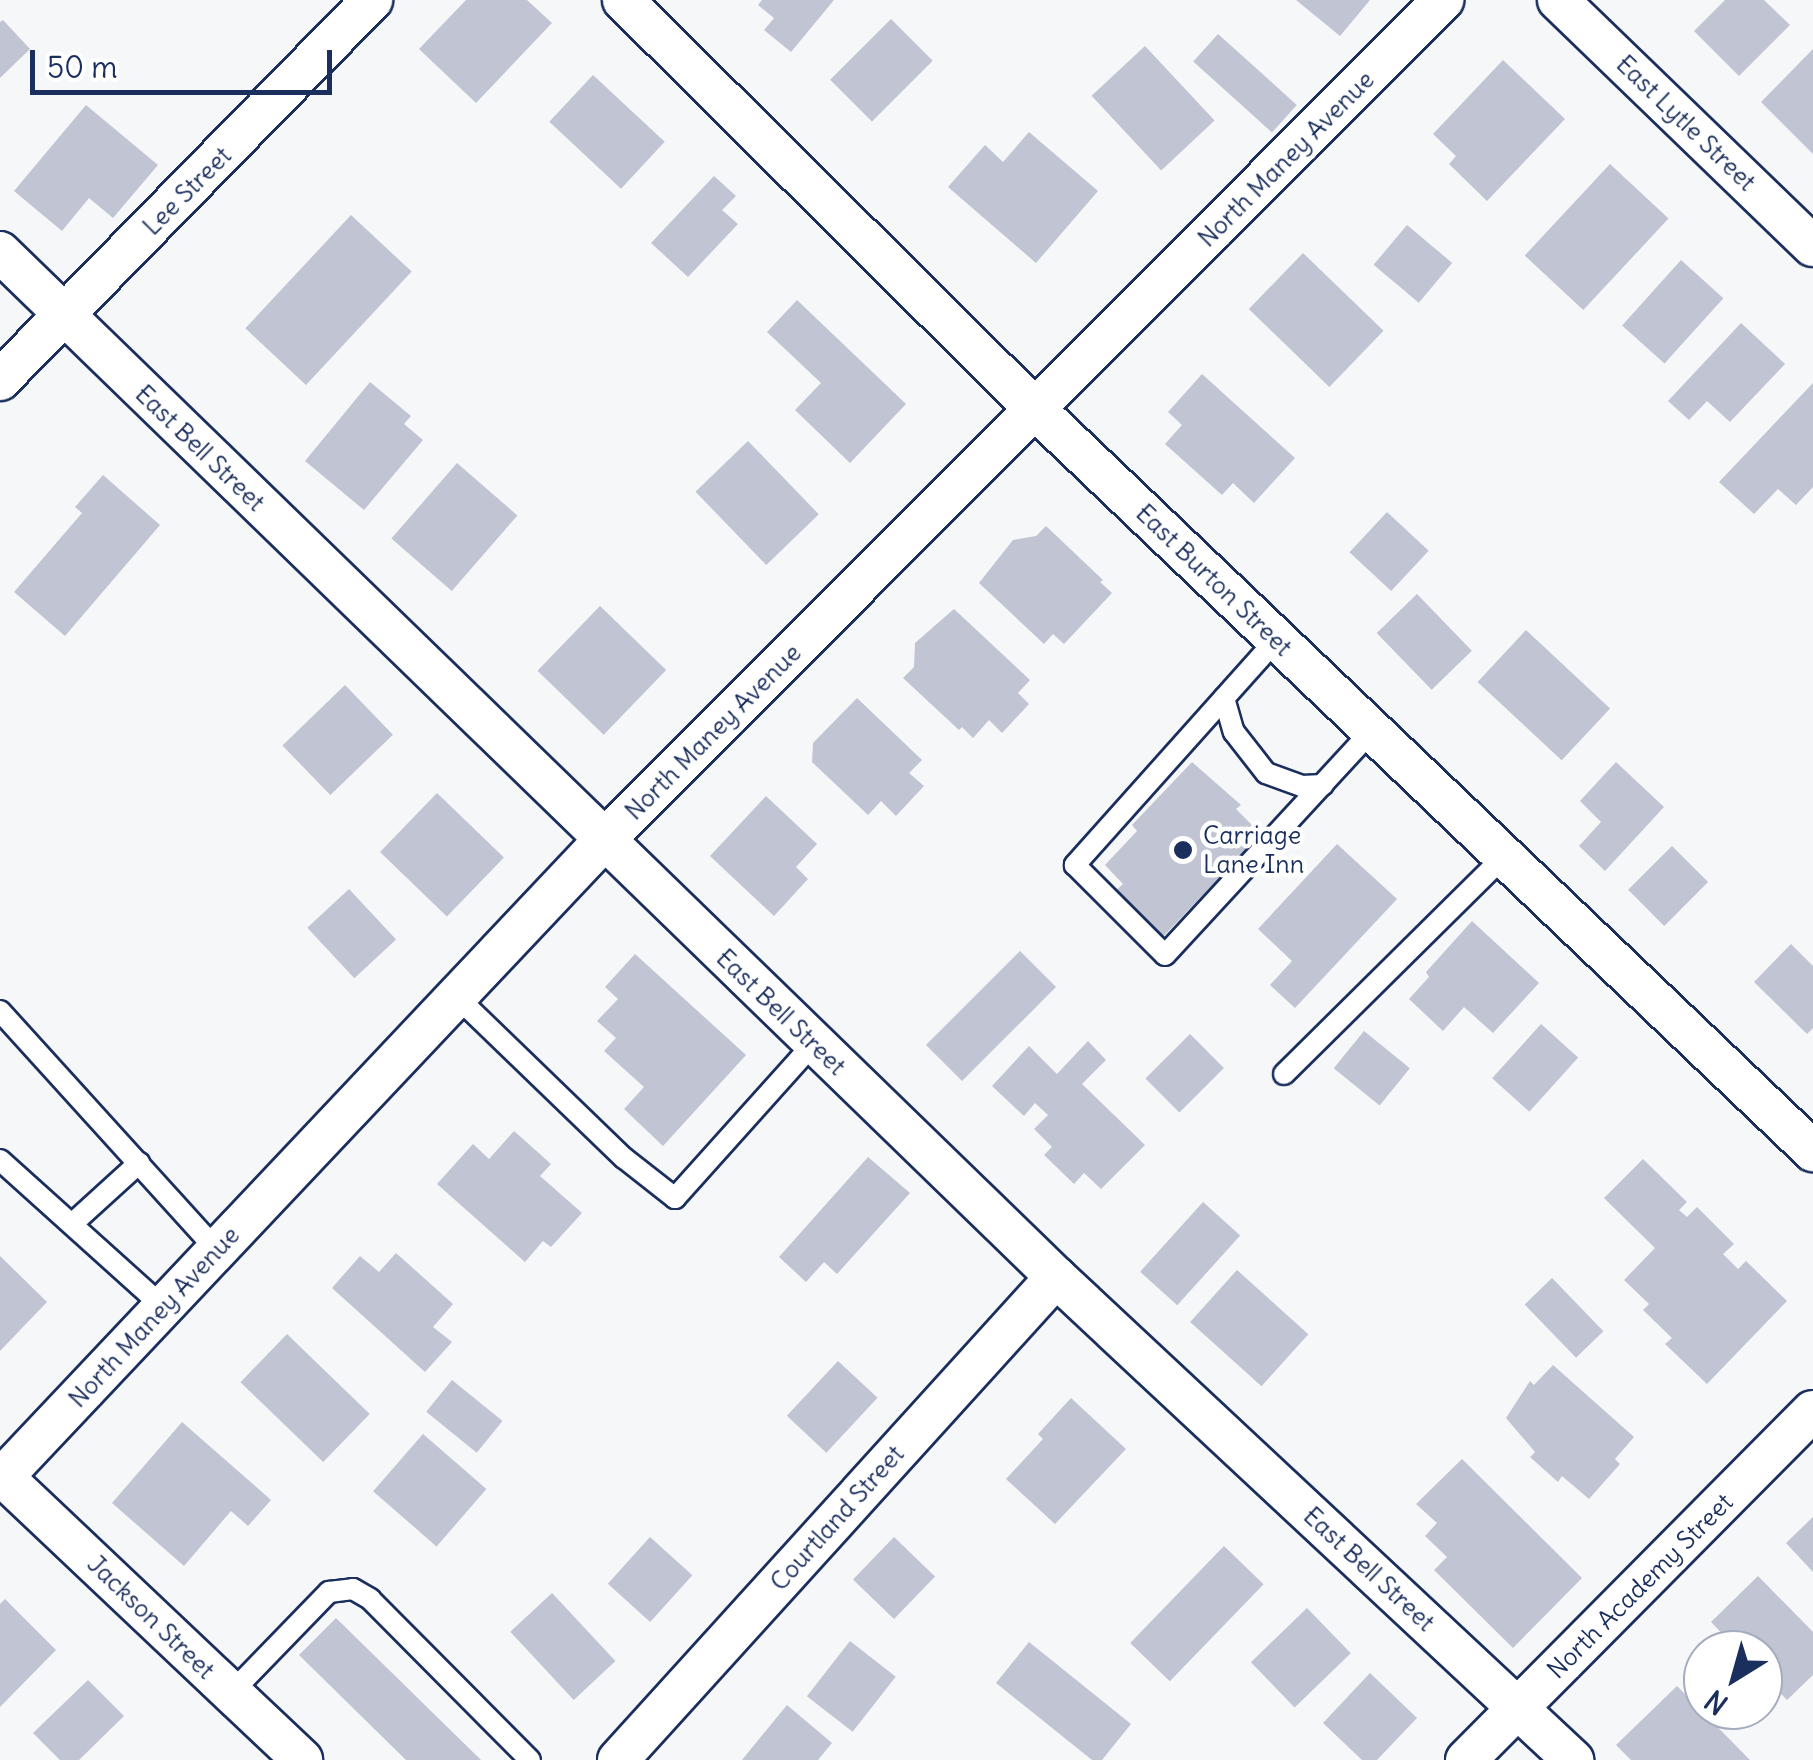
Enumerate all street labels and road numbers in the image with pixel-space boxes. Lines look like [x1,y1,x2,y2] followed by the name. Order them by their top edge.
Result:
[1610,49,1762,197] street label: East Lytle Street
[1192,65,1380,253] street label: North Maney Avenue
[137,141,237,241] street label: Lee Street
[129,379,271,517] street label: East Bell Street
[1130,498,1298,662] street label: East Burton Street
[619,638,807,826] street label: North Maney Avenue
[710,943,852,1081] street label: East Bell Street
[62,1220,246,1414] street label: North Maney Avenue
[764,1439,910,1597] street label: Courtland Street
[1541,1487,1739,1685] street label: North Academy Street
[1297,1501,1441,1637] street label: East Bell Street
[81,1549,221,1685] street label: Jackson Street

